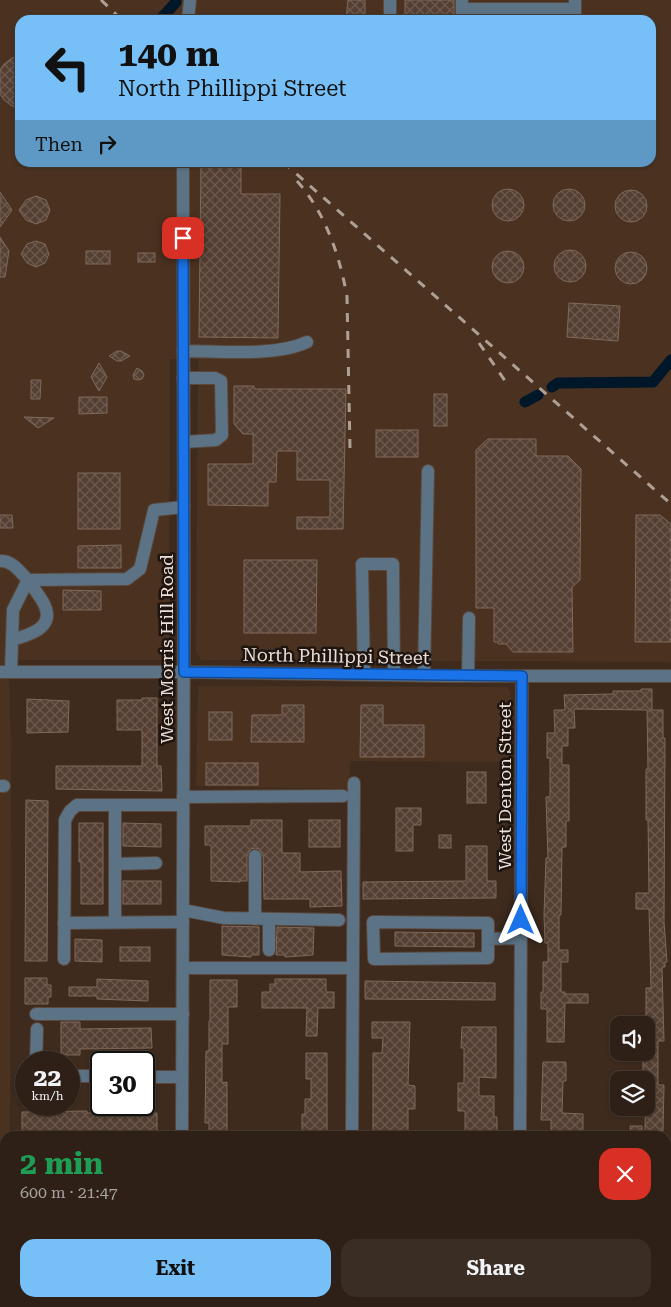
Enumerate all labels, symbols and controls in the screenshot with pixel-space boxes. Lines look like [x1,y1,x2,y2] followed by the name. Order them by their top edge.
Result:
[118,34,219,75] text: 140 m
[35,35,100,100] icon: left
[118,76,347,101] text: North Phillippi Street
[93,130,121,158] icon: right
[35,133,83,156] text: Then
[162,217,204,259] pin
[169,224,197,252] icon: arrive
[156,554,177,744] street label: West Morris Hill Road
[242,644,430,668] street label: North Phillippi Street
[494,702,515,870] street label: West Denton Street
[494,893,546,945] position arrow
[610,1016,655,1116] map controls
[610,1016,655,1061] button: sound
[90,1051,155,1116] speed limit sign: 30
[33,1063,62,1092] text: 22
[610,1071,655,1116] button: layers
[31,1089,64,1103] text: km/h
[20,1146,103,1181] text: 2 min
[599,1148,651,1200] button: close
[20,1183,118,1202] text: 600 m · 21:47
[20,1239,331,1297] button: Exit
[341,1239,651,1297] button: Share

